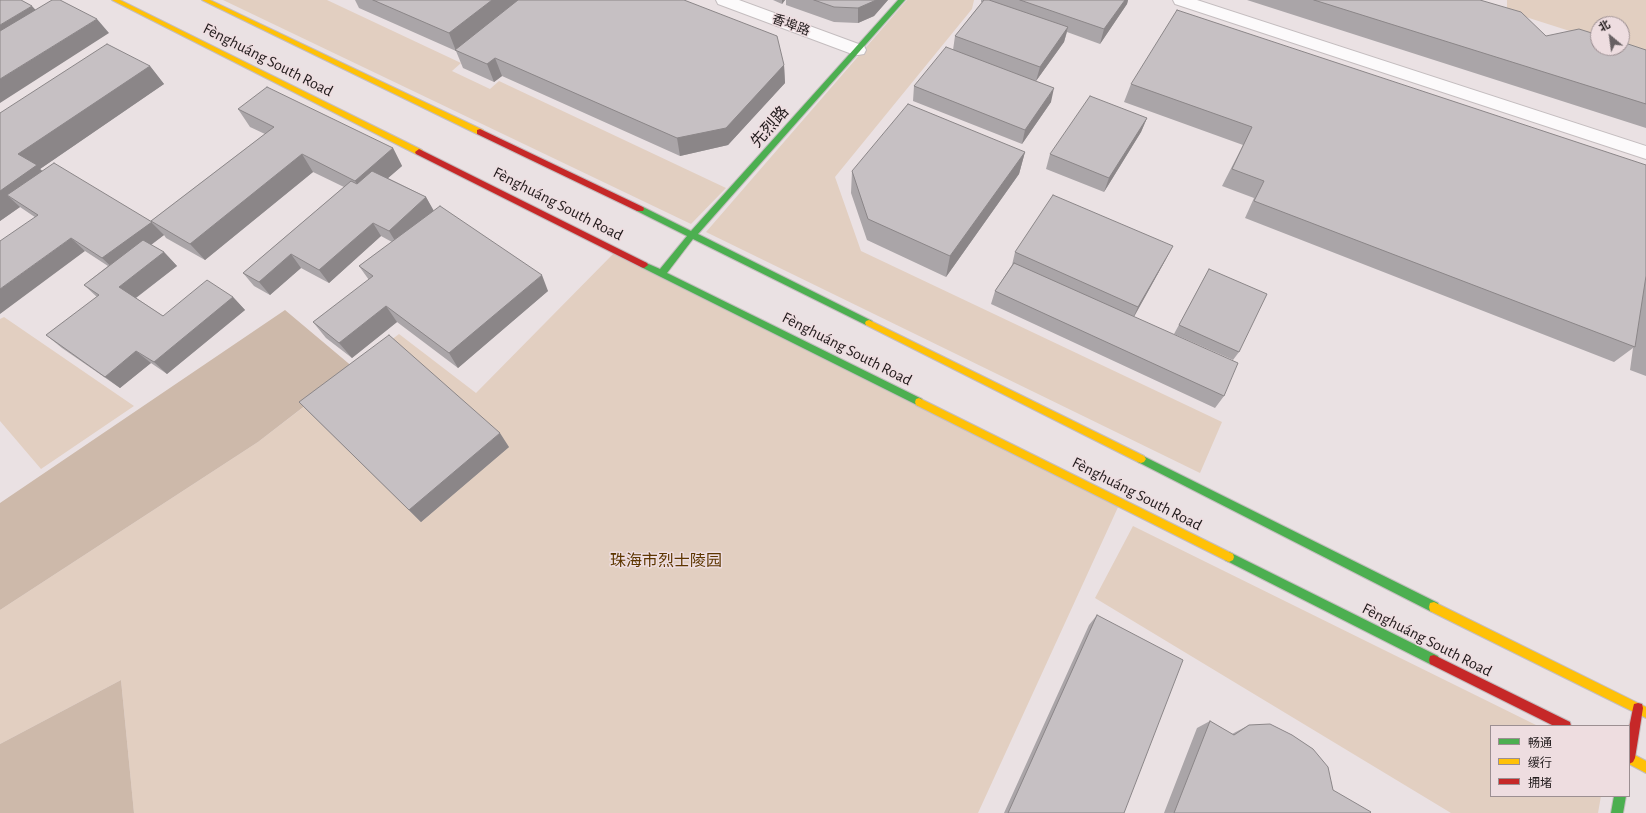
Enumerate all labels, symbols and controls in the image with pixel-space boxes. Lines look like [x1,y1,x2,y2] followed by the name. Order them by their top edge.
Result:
[770,11,812,39] street label: 香埠路
[1590,16,1630,56] north arrow
[1597,18,1612,33] text: 北
[200,19,336,101] street label: Fènghuáng South Road
[747,103,793,151] street label: 先烈路
[490,163,626,245] street label: Fènghuáng South Road
[779,308,915,390] street label: Fènghuáng South Road
[1069,453,1205,535] street label: Fènghuáng South Road
[610,551,722,571] park label: 珠海市烈士陵园
[1359,599,1495,681] street label: Fènghuáng South Road
[1490,725,1630,797] legend
[1528,737,1552,749] text: 畅通
[1528,757,1552,769] text: 缓行
[1528,777,1552,789] text: 拥堵

